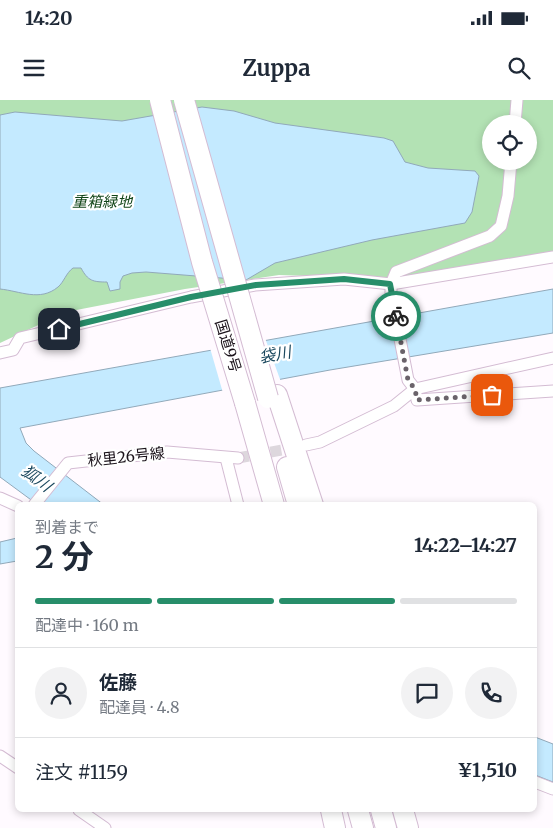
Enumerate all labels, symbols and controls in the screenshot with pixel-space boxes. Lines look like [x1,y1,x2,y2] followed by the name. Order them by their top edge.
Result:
[25,6,73,30] text: 14:20
[20,54,48,82] icon: menu
[242,54,311,82] text: Zuppa
[505,54,533,82] icon: search
[482,115,537,170] map controls
[482,115,537,170] button: locate
[72,192,134,211] park label: 重箱緑地
[371,291,421,341] courier
[382,302,410,330] icon: bike
[38,308,80,350] pin
[45,315,73,343] icon: home
[211,317,245,374] street label: 国道9号
[257,341,294,367] water label: 袋川
[471,374,513,416] pin
[478,381,506,409] icon: bag
[86,443,166,470] street label: 秋里26号線
[18,460,57,497] water label: 狐川
[35,517,99,537] text: 到着まで
[414,533,517,557] text: 14:22–14:27
[35,537,93,577] text: 2 分
[35,615,139,635] text: 配達中 · 160 m
[35,667,87,719] button: person
[401,667,453,719] button: chat
[465,667,517,719] button: phone
[99,670,137,694] text: 佐藤
[99,697,180,717] text: 配達員 · 4.8
[458,758,517,782] text: ¥1,510
[35,760,128,784] text: 注文 #1159

